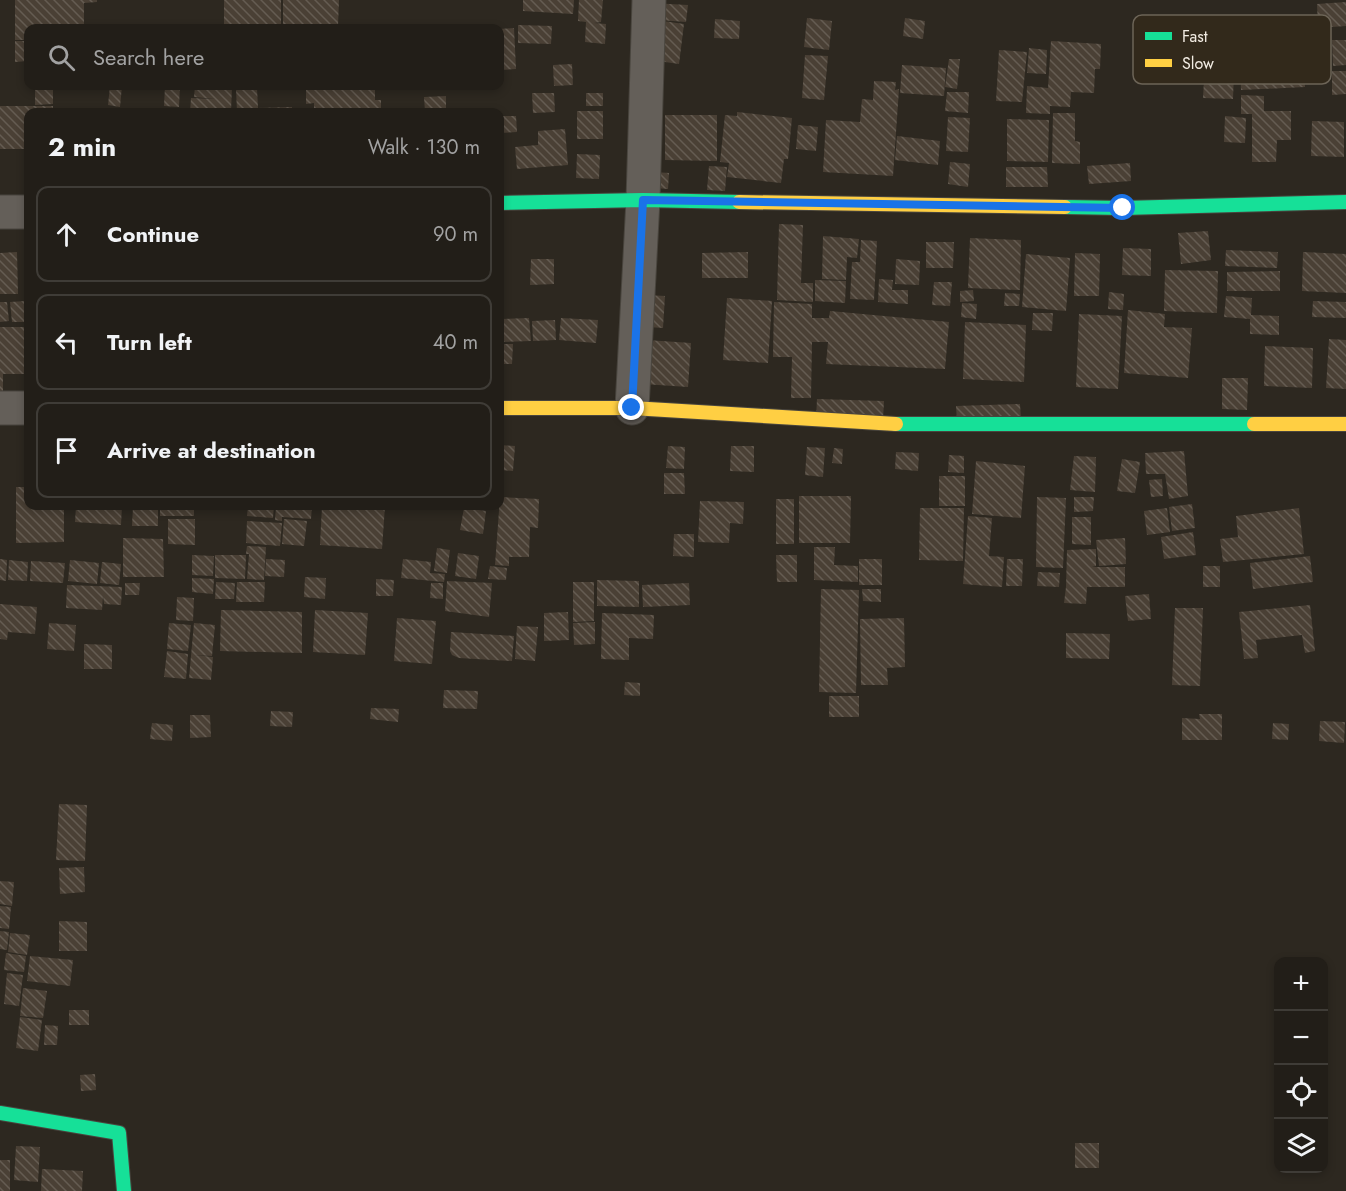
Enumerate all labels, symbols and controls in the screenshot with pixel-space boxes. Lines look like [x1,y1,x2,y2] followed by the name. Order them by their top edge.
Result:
[1133,15,1331,84] legend
[24,24,504,90] search box
[1182,25,1208,48] text: Fast
[45,41,78,74] icon: search
[93,41,204,73] text: Search here
[1182,52,1214,75] text: Slow
[48,128,116,166] text: 2 min
[368,133,480,162] text: Walk · 130 m
[1109,194,1135,220] route start
[50,218,83,251] icon: ahead
[107,218,199,250] text: Continue
[433,220,478,249] text: 90 m
[50,326,83,359] icon: left
[107,326,192,358] text: Turn left
[433,328,478,357] text: 40 m
[618,394,644,420] route end
[50,434,83,467] icon: arrive
[107,434,316,466] text: Arrive at destination
[1274,957,1328,1173] map controls
[1274,957,1328,1011] button: +
[1274,1011,1328,1065] button: −
[1274,1065,1328,1119] button: locate
[1274,1119,1328,1173] button: layers

